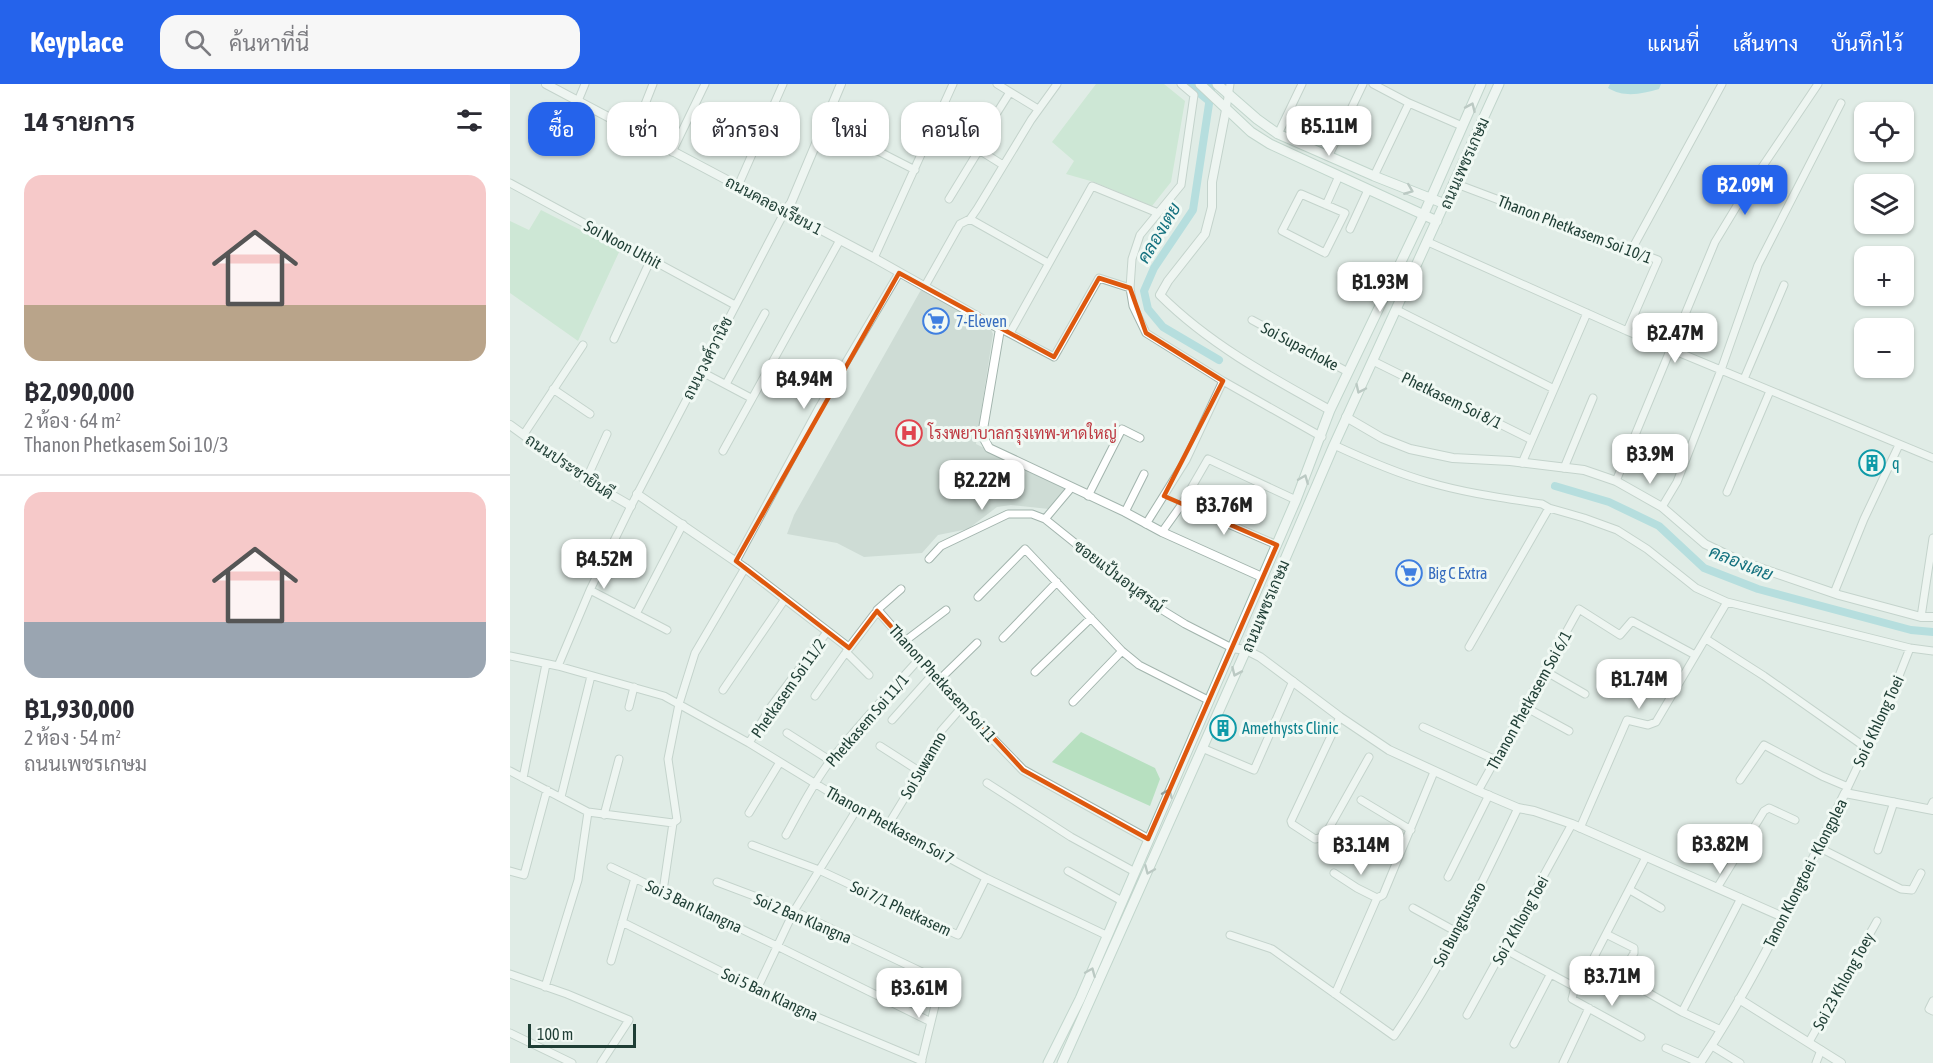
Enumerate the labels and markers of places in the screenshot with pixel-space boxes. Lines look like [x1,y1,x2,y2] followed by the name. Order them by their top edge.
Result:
[1280,106,1378,157] pin: ฿5.11M
[1696,165,1794,216] pin: ฿2.09M
[1331,262,1429,313] pin: ฿1.93M
[921,306,951,336] supermarket icon: 7-Eleven
[956,312,1007,330] place label: 7-Eleven
[1626,313,1724,364] pin: ฿2.47M
[755,359,853,410] pin: ฿4.94M
[894,418,924,448] hospital icon: โรงพยาบาลกรุงเทพ-หาดใหญ่
[927,422,1117,445] place label: โรงพยาบาลกรุงเทพ-หาดใหญ่
[1608,434,1692,485] pin: ฿3.9M
[1857,448,1887,478] building icon: q
[1892,454,1900,473] place label: q
[933,460,1031,511] pin: ฿2.22M
[1175,485,1273,536] pin: ฿3.76M
[555,539,653,590] pin: ฿4.52M
[1394,558,1424,588] supermarket icon: Big C Extra
[1428,564,1487,583] place label: Big C Extra
[1590,659,1688,710] pin: ฿1.74M
[1208,713,1238,743] building icon: Amethysts Clinic
[1242,719,1338,738] place label: Amethysts Clinic
[1671,824,1769,875] pin: ฿3.82M
[1312,825,1410,876] pin: ฿3.14M
[1563,956,1661,1007] pin: ฿3.71M
[870,968,968,1019] pin: ฿3.61M

